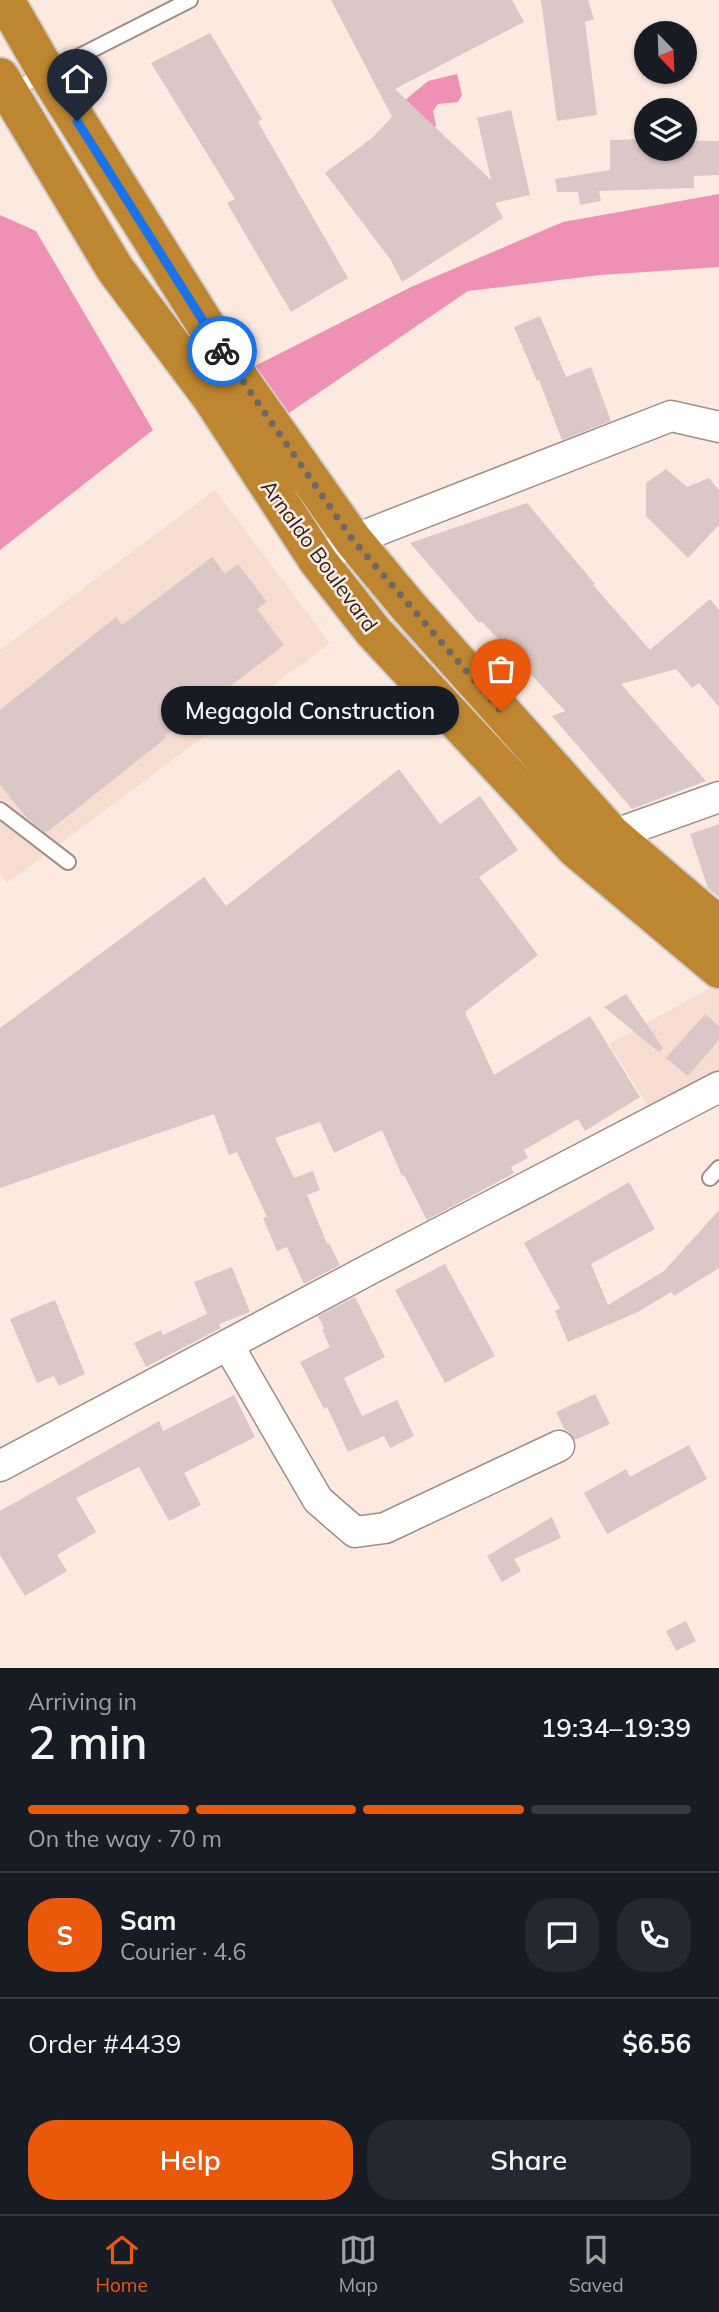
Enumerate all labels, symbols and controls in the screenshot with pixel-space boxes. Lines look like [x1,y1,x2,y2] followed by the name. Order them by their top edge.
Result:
[634,21,696,84] north arrow
[634,21,697,161] map controls
[47,49,107,121] pin
[58,60,96,98] icon: home
[634,98,697,161] button: layers
[187,316,257,386] courier
[203,332,241,370] icon: bike
[256,474,384,636] street label: Arnaldo Boulevard
[471,639,531,711] pin
[482,650,520,688] icon: bag
[162,686,459,736] callout: Megagold Construction
[185,696,435,725] text: Megagold Construction
[28,1687,137,1716] text: Arriving in
[541,1711,691,1744] text: 19:34–19:39
[28,1713,147,1771] text: 2 min
[28,1824,222,1853] text: On the way · 70 m
[525,1898,599,1972] button: chat
[617,1898,691,1972] button: phone
[120,1904,176,1937] text: Sam
[57,1919,73,1952] text: S
[120,1937,246,1966] text: Courier · 4.6
[28,2027,181,2060] text: Order #4439
[622,2027,691,2060] text: $6.56
[28,2120,353,2200] button: Help
[367,2120,691,2200] button: Share
[95,2231,148,2297] tab: Home
[339,2231,378,2297] tab: Map
[569,2231,624,2297] tab: Saved

